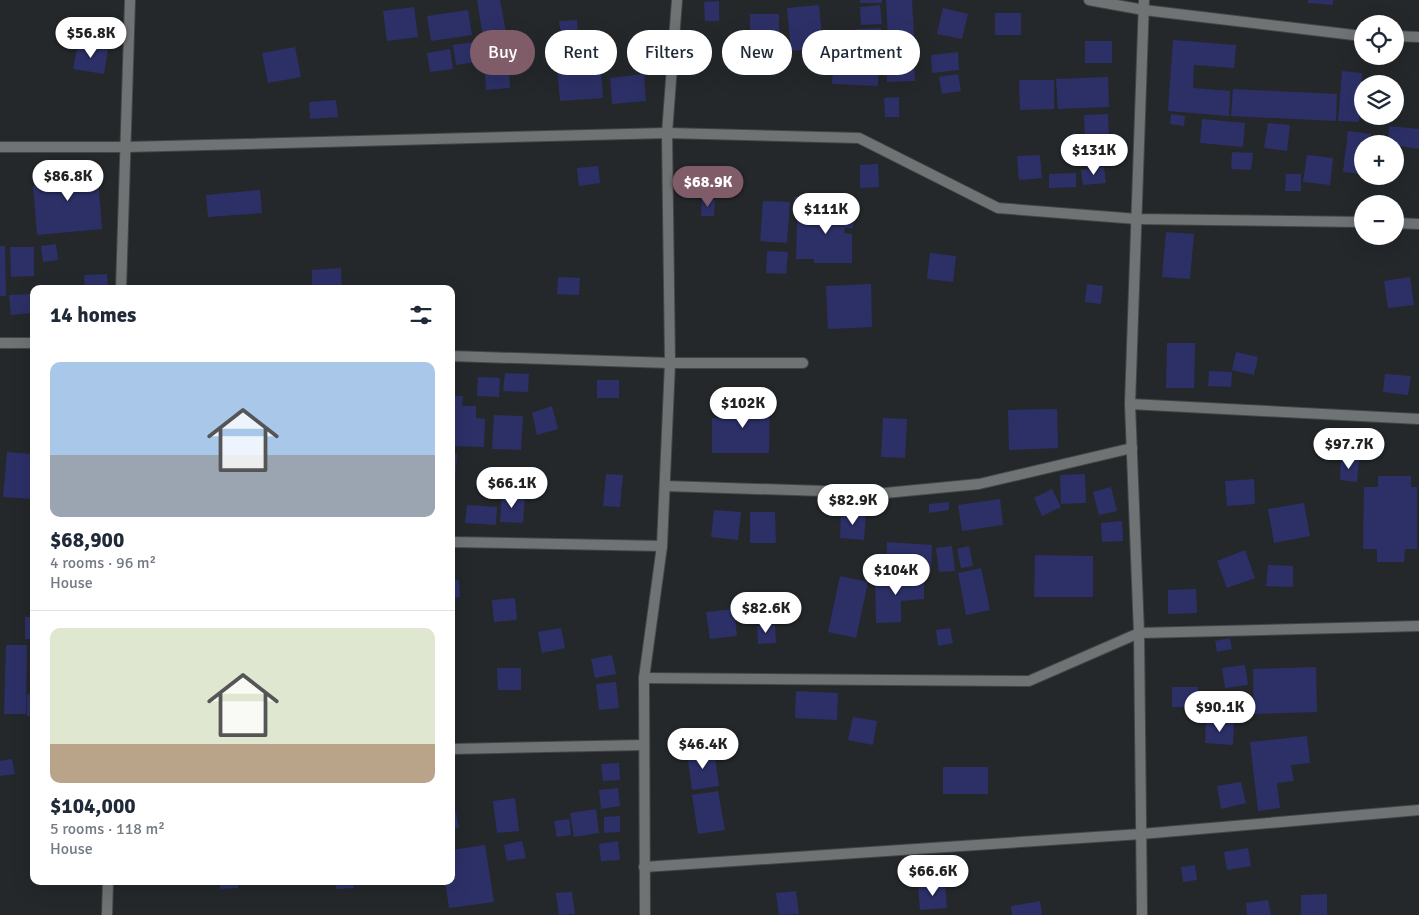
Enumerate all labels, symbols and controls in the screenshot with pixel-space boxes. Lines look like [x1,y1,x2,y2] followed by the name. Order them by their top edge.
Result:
[1354,15,1404,245] map controls
[1354,15,1404,65] button: locate
[50,17,132,59] pin: $56.8K
[66,23,116,43] text: $56.8K
[470,30,535,75] chip: Buy
[545,30,617,75] chip: Rent
[627,30,712,75] chip: Filters
[722,30,792,75] chip: New
[802,30,920,75] chip: Apartment
[1354,75,1404,125] button: layers
[1059,134,1129,176] pin: $131K
[1354,135,1404,185] button: +
[1072,140,1116,160] text: $131K
[27,160,109,202] pin: $86.8K
[43,166,93,186] text: $86.8K
[667,166,749,208] pin: $68.9K
[683,172,733,192] text: $68.9K
[791,192,861,235] pin: $111K
[1354,195,1404,245] button: −
[804,199,848,219] text: $111K
[407,301,435,329] icon: filters
[50,302,136,328] text: 14 homes
[708,386,778,429] pin: $102K
[721,393,765,413] text: $102K
[198,395,288,485] icon: home
[1308,428,1390,470] pin: $97.7K
[1324,434,1374,454] text: $97.7K
[471,466,553,509] pin: $66.1K
[487,473,537,493] text: $66.1K
[812,484,894,526] pin: $82.9K
[828,490,878,510] text: $82.9K
[50,527,124,553] text: $68,900
[50,553,156,573] text: 4 rooms · 96 m²
[861,554,931,596] pin: $104K
[874,560,918,580] text: $104K
[50,573,93,593] text: House
[725,592,807,634] pin: $82.6K
[741,598,791,618] text: $82.6K
[198,660,288,750] icon: home
[1179,690,1261,733] pin: $90.1K
[1195,697,1245,717] text: $90.1K
[662,728,744,770] pin: $46.4K
[678,734,728,754] text: $46.4K
[50,793,136,819] text: $104,000
[50,819,165,839] text: 5 rooms · 118 m²
[50,839,93,859] text: House
[892,854,974,897] pin: $66.6K
[908,861,958,881] text: $66.6K

